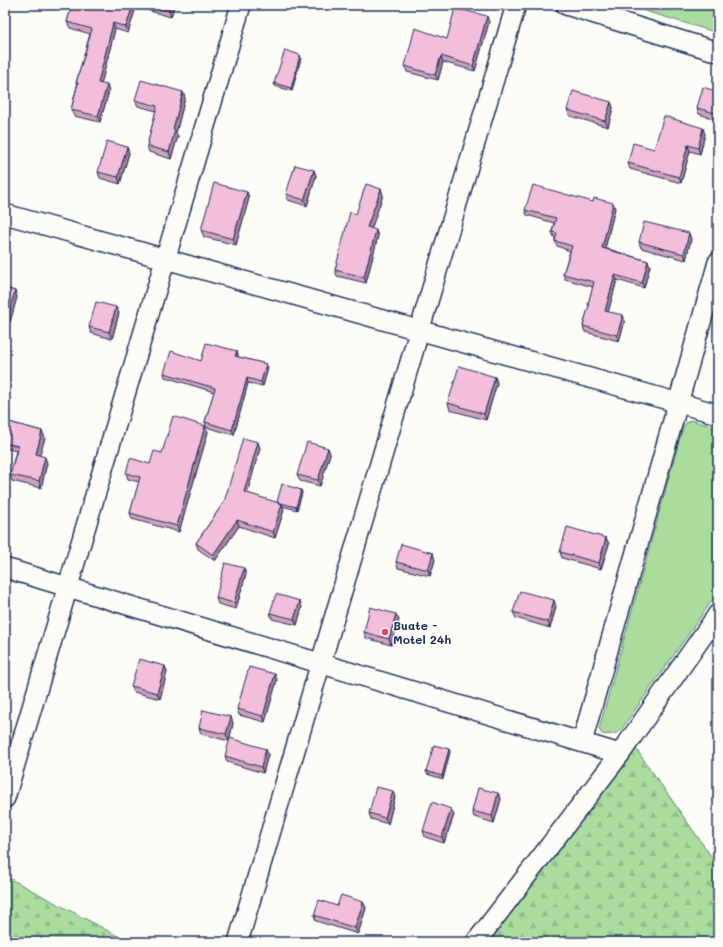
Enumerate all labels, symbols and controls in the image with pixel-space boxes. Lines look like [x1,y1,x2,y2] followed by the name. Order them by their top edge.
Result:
[393,617,451,647] place label: Buate - Motel 24h
[380,627,390,637] marker: Buate - Motel 24h

